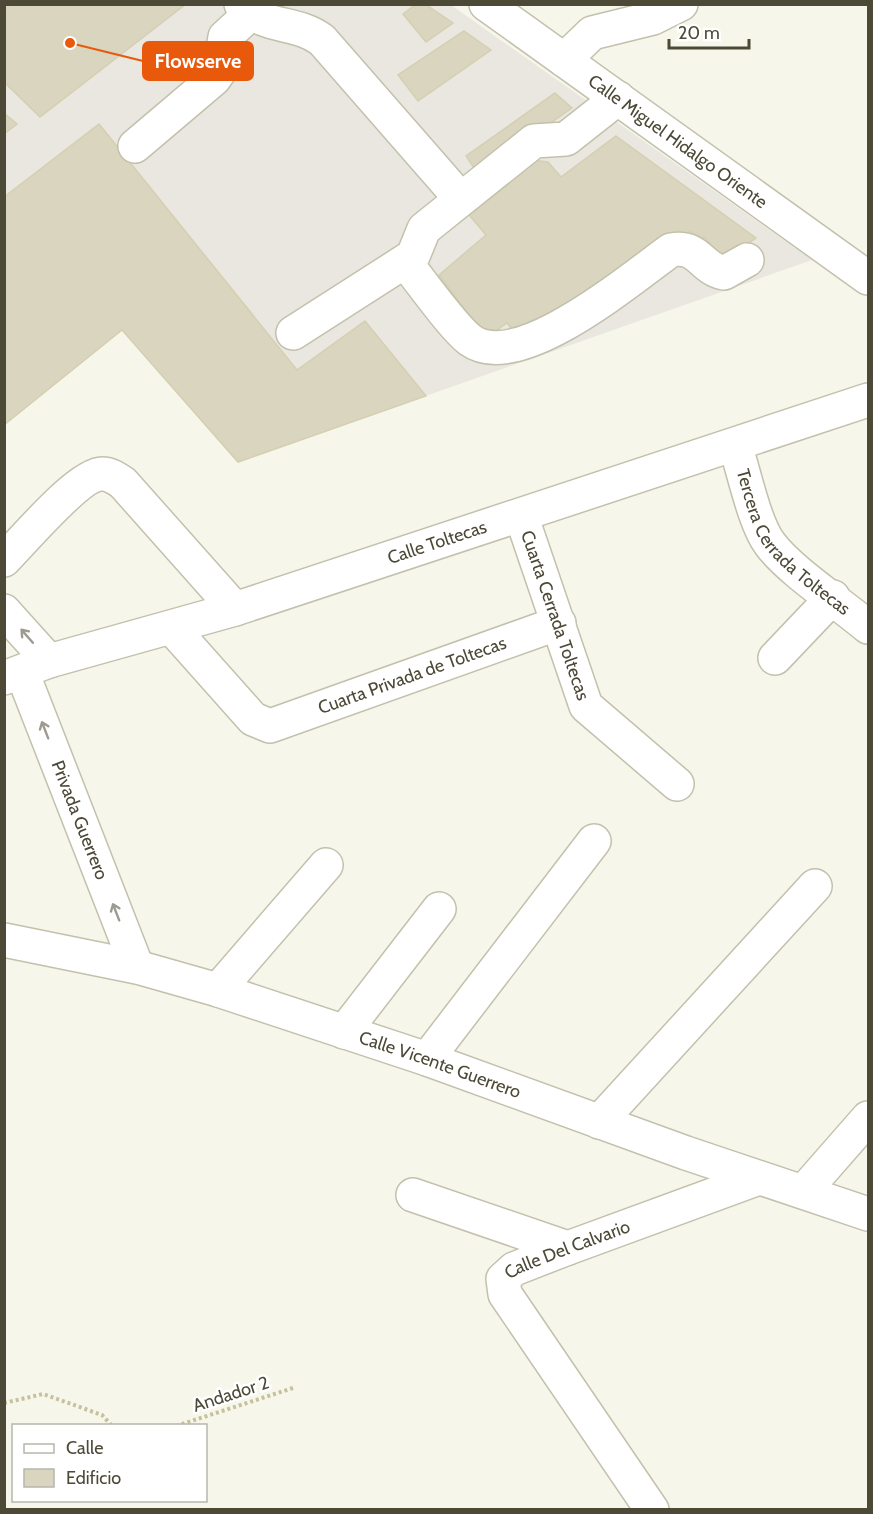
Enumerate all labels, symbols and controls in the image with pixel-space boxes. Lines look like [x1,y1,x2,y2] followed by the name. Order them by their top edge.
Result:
[669,12,748,50] scale bar
[678,22,720,44] text: 20 m
[143,42,253,80] callout: Flowserve
[155,49,241,73] text: Flowserve
[584,70,772,213] street label: Calle Miguel Hidalgo Oriente
[732,466,855,620] street label: Tercera Cerrada Toltecas
[385,516,489,569] street label: Calle Toltecas
[516,528,594,703] street label: Cuarta Cerrada Toltecas
[20,629,34,644] one-way arrow
[315,632,509,719] street label: Cuarta Privada de Toltecas
[39,722,50,740] one-way arrow
[47,757,113,883] street label: Privada Guerrero
[110,903,121,922] one-way arrow
[356,1026,524,1103] street label: Calle Vicente Guerrero
[500,1215,633,1284] street label: Calle Del Calvario
[190,1371,272,1417] street label: Andador 2
[12,1424,207,1502] legend
[66,1437,103,1459] text: Calle
[66,1467,121,1489] text: Edificio

